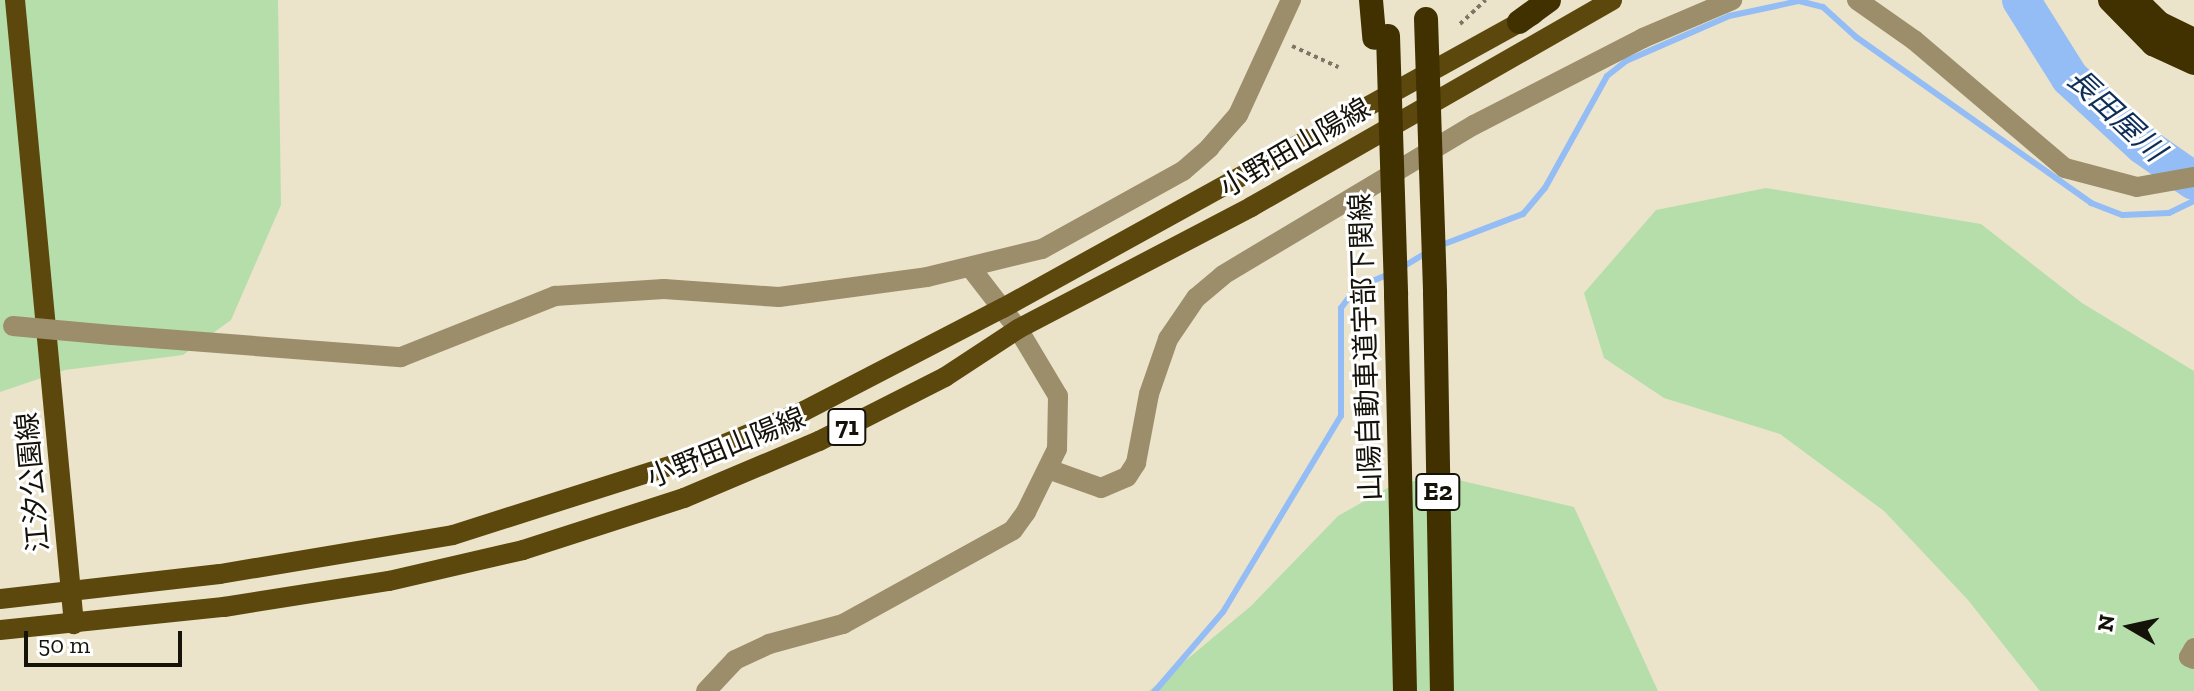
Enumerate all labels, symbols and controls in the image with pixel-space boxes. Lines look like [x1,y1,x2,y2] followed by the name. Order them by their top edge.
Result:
[2060,61,2172,169] water label: 長田屋川
[1214,91,1376,205] street label: 小野田山陽線
[1344,193,1388,501] street label: 山陽自動車道宇部下関線
[642,401,810,495] street label: 小野田山陽線
[827,405,867,449] road number: 71
[10,411,56,553] street label: 江汐公園線
[1414,470,1462,514] road number: E2
[2090,587,2170,667] north arrow
[2091,613,2120,634] text: N
[28,615,186,665] scale bar
[38,630,90,659] text: 50 m

